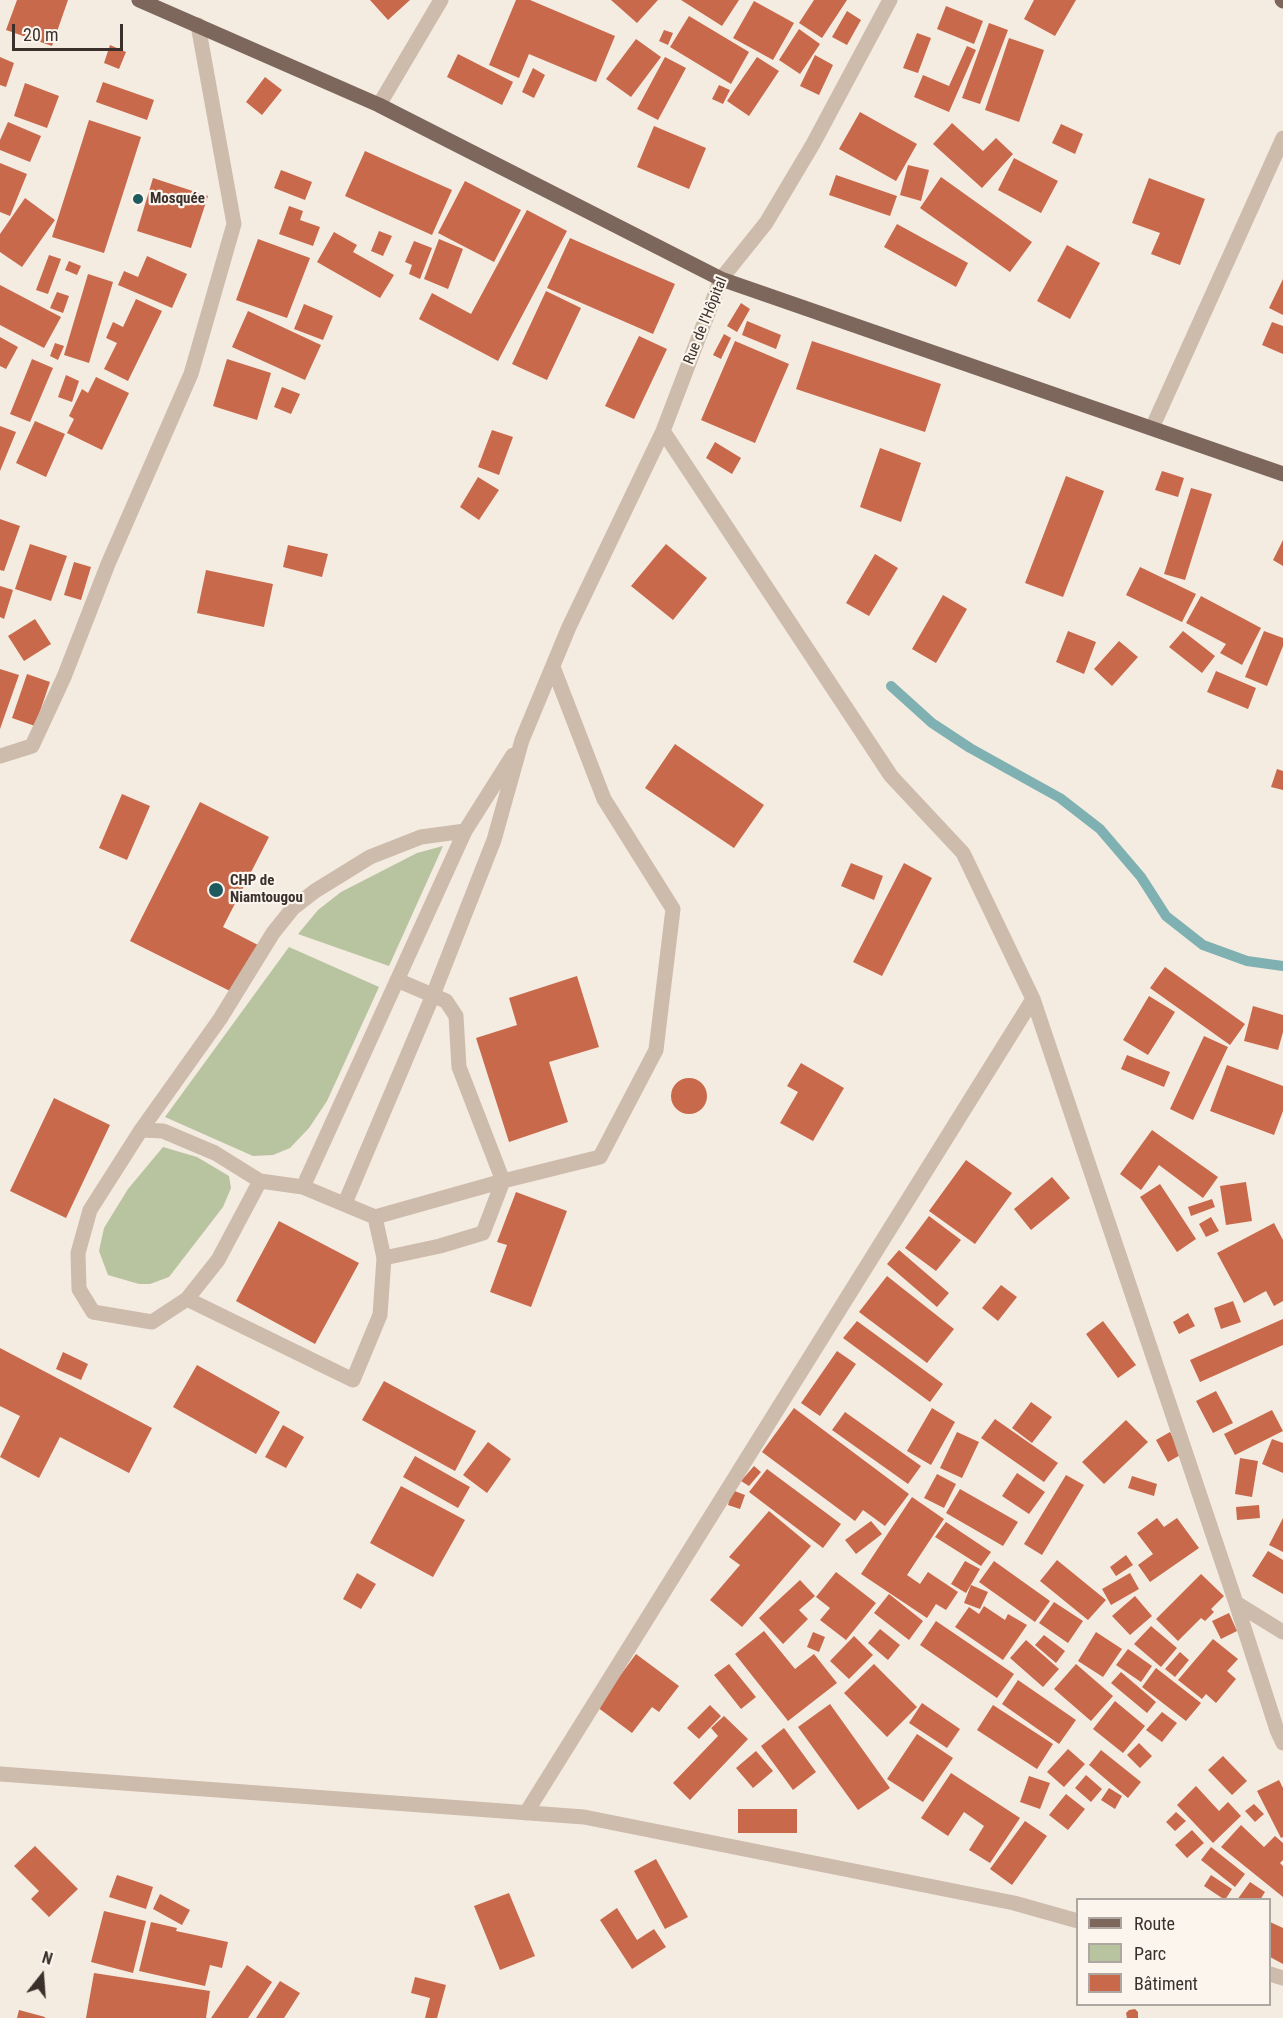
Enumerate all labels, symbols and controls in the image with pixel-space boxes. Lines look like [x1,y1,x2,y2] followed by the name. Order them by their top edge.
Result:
[15,12,126,50] scale bar
[23,24,58,45] text: 20 m
[150,190,205,208] place label: Mosquée
[131,192,145,206] marker: Mosquée
[680,275,732,367] street label: Rue de l'Hôpital
[230,872,303,907] place label: CHP de Niamtougou
[207,881,225,899] marker: CHP de Niamtougou
[1076,1898,1271,2006] legend
[1134,1913,1175,1934] text: Route
[1134,1943,1166,1964] text: Parc
[12,1946,72,2006] north arrow
[40,1948,55,1969] text: N
[1134,1973,1198,1994] text: Bâtiment

